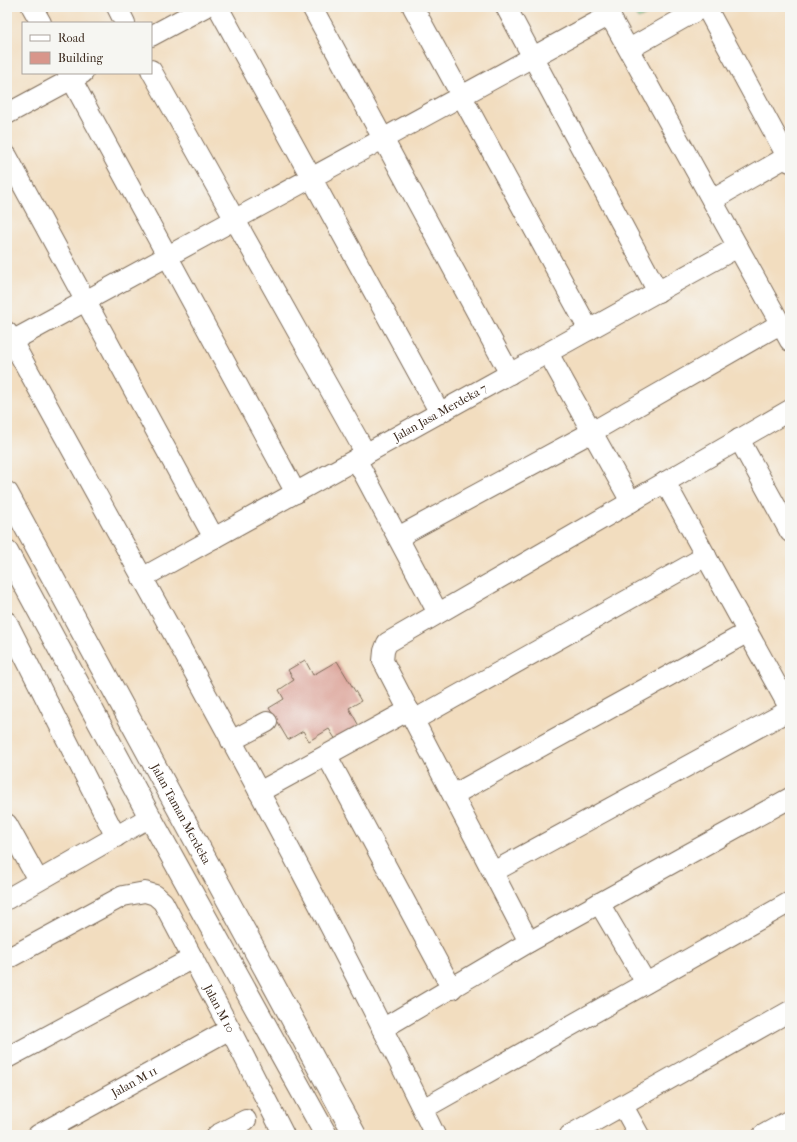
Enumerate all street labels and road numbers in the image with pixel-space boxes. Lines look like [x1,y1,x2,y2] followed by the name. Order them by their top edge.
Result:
[390,381,490,445] street label: Jalan Jasa Merdeka 7
[148,760,214,867] street label: Jalan Taman Merdeka
[200,981,238,1035] street label: Jalan M 10
[108,1064,160,1101] street label: Jalan M 11

